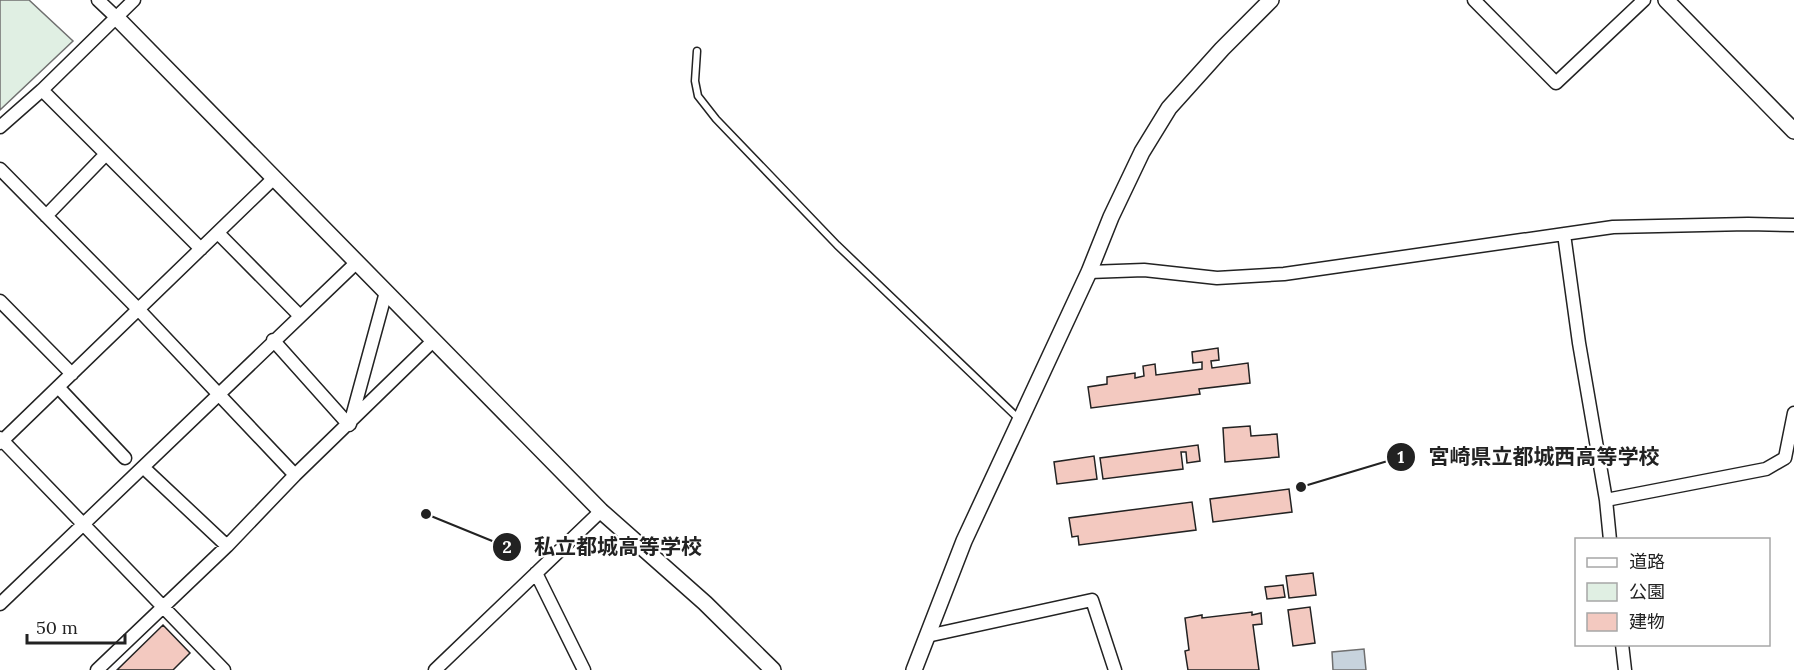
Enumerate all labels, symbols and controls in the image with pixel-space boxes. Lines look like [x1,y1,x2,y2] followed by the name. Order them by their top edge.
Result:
[1386,437,1671,476] callout: 宮崎県立都城西高等学校
[1429,443,1660,470] text: 宮崎県立都城西高等学校
[1397,445,1405,468] text: 1
[492,527,714,566] callout: 私立都城高等学校
[534,533,702,560] text: 私立都城高等学校
[502,535,512,558] text: 2
[1575,538,1770,646] legend
[1629,550,1665,573] text: 道路
[1629,580,1665,603] text: 公園
[27,607,124,645] scale bar
[1629,610,1665,633] text: 建物
[36,616,78,639] text: 50 m

